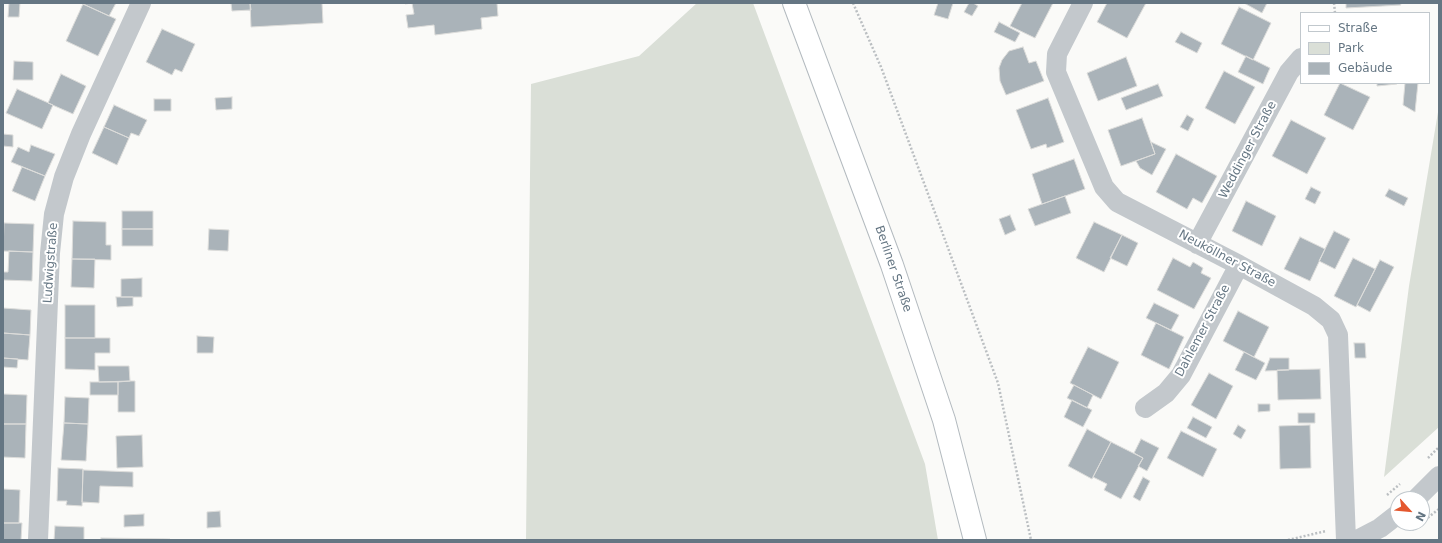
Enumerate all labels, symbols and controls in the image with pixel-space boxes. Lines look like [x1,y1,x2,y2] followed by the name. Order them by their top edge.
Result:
[1300,12,1430,84] legend
[1338,21,1378,35] text: Straße
[1338,41,1364,55] text: Park
[1338,61,1392,75] text: Gebäude
[1216,99,1280,201] street label: Weddinger Straße
[41,222,61,304] street label: Ludwigstraße
[871,224,915,314] street label: Berliner Straße
[1176,227,1278,291] street label: Neuköllner Straße
[1173,282,1233,380] street label: Dahlemer Straße
[1390,491,1430,531] north arrow
[1412,509,1428,523] text: N

